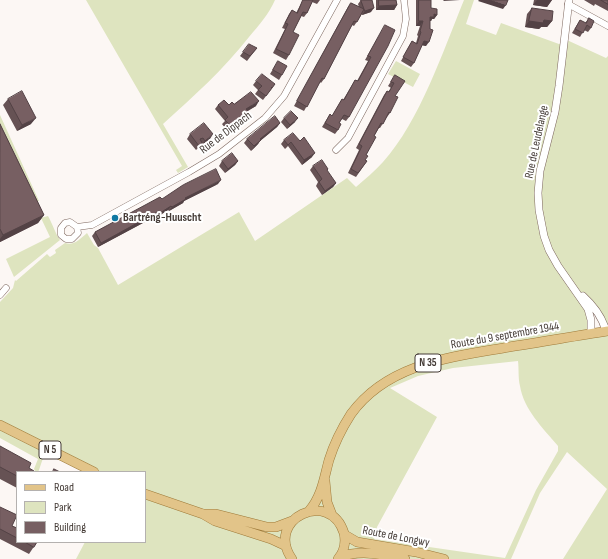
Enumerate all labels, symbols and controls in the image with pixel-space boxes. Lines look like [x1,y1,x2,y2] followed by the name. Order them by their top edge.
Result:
[522,104,552,180] street label: Rue de Leudelange
[197,109,255,157] street label: Rue de Dippach
[123,211,201,225] place label: Bartréng-Huuscht
[110,213,120,223] marker: Bartréng-Huuscht
[450,319,560,353] street label: Route du 9 septembre 1944
[415,354,441,372] road number: N 35
[39,441,61,459] road number: N 5
[16,471,146,543] legend
[54,480,74,495] text: Road
[54,500,72,515] text: Park
[54,520,86,535] text: Building
[361,523,431,551] street label: Route de Longwy

